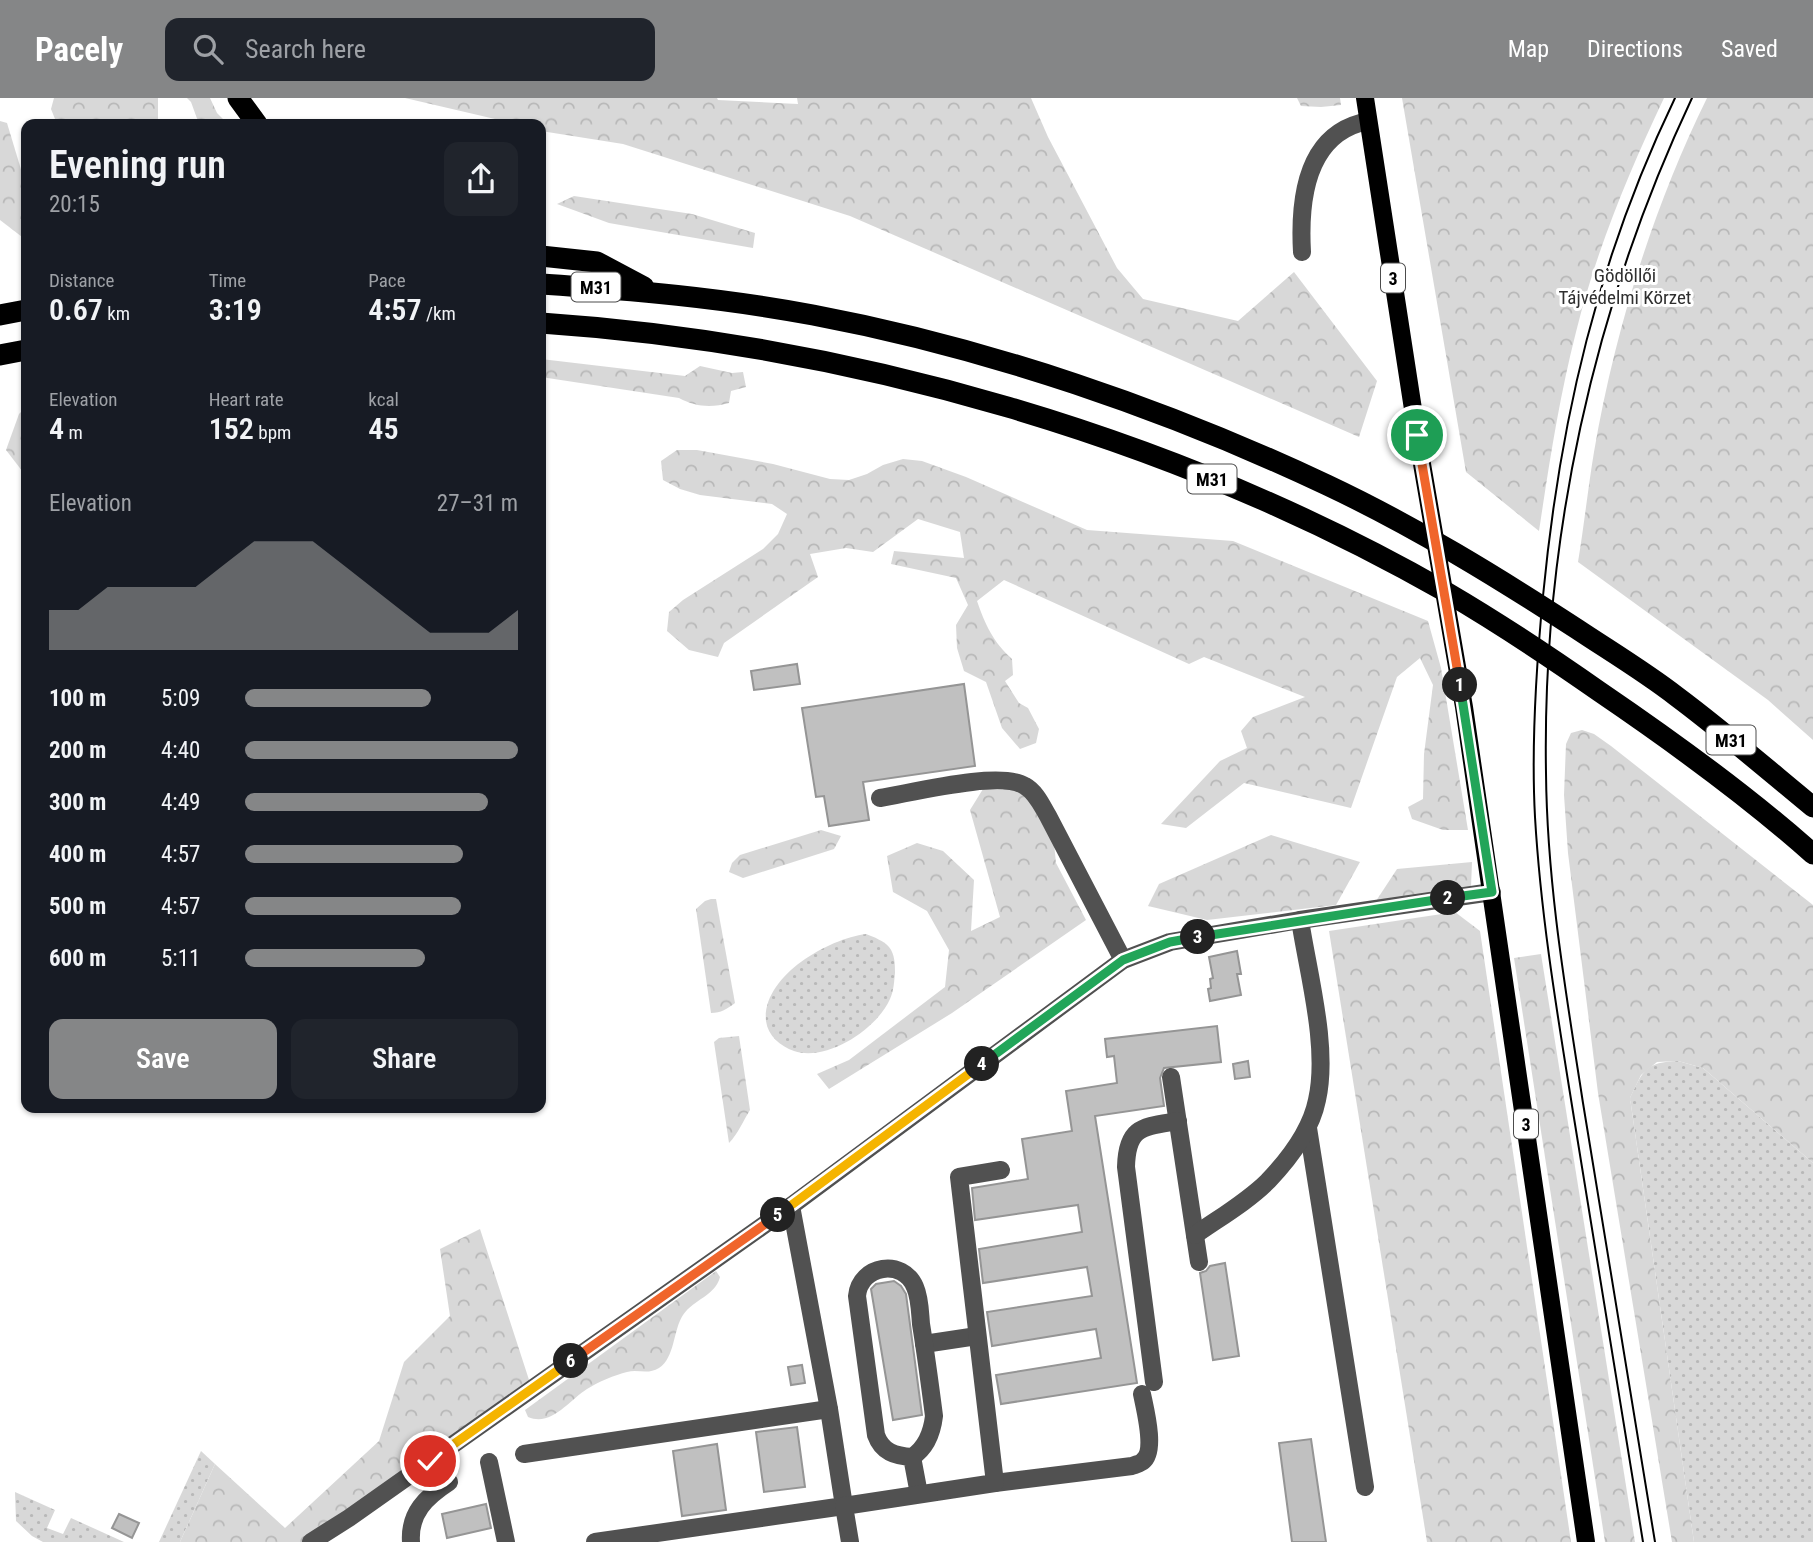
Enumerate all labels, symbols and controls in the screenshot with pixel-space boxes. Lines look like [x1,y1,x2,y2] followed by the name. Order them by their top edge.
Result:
[165,18,655,81] search box
[35,30,123,69] text: Pacely
[189,30,227,68] icon: search
[245,34,366,64] text: Search here
[1508,35,1549,63] text: Map
[1587,35,1683,63] text: Directions
[1721,35,1778,63] text: Saved
[444,142,518,216] button: share
[49,143,226,187] text: Evening run
[49,191,100,218] text: 20:15
[1381,264,1405,293] road number: 3
[1559,264,1692,309] park label: Gödöllői Tájvédelmi Körzet
[49,269,114,292] text: Distance
[209,269,246,292] text: Time
[368,269,406,292] text: Pace
[572,272,620,302] road number: M31
[49,292,103,327] text: 0.67
[209,292,262,327] text: 3:19
[368,292,422,327] text: 4:57
[103,302,130,325] text: km
[422,302,456,325] text: /km
[49,388,117,411] text: Elevation
[209,388,284,411] text: Heart rate
[368,388,399,411] text: kcal
[1387,405,1447,465] pin
[49,411,64,446] text: 4
[209,411,254,446] text: 152
[368,411,399,446] text: 45
[1398,416,1436,454] icon: arrive
[64,421,83,444] text: m
[254,421,291,444] text: bpm
[1188,464,1236,494] road number: M31
[49,490,132,517] text: Elevation
[437,490,518,517] text: 27–31 m
[1442,668,1478,702] pin: 1
[1455,673,1464,696] text: 1
[49,685,106,712] text: 100 m
[161,685,200,712] text: 5:09
[1706,726,1756,754] road number: M31
[49,737,106,764] text: 200 m
[161,737,200,764] text: 4:40
[49,789,106,816] text: 300 m
[161,789,200,816] text: 4:49
[49,841,106,868] text: 400 m
[161,841,200,868] text: 4:57
[1430,880,1466,916] pin: 2
[1443,886,1452,909] text: 2
[49,893,106,920] text: 500 m
[161,893,200,920] text: 4:57
[1180,920,1216,954] pin: 3
[1193,925,1202,948] text: 3
[49,945,106,972] text: 600 m
[161,945,200,972] text: 5:11
[49,1019,277,1099] button: Save
[291,1019,518,1099] button: Share
[964,1046,1000,1082] pin: 4
[977,1052,986,1075] text: 4
[1514,1110,1538,1139] road number: 3
[760,1198,796,1232] pin: 5
[773,1203,782,1226] text: 5
[554,1344,588,1378] pin: 6
[566,1349,575,1372] text: 6
[400,1431,460,1491] pin
[411,1442,449,1480] icon: check

